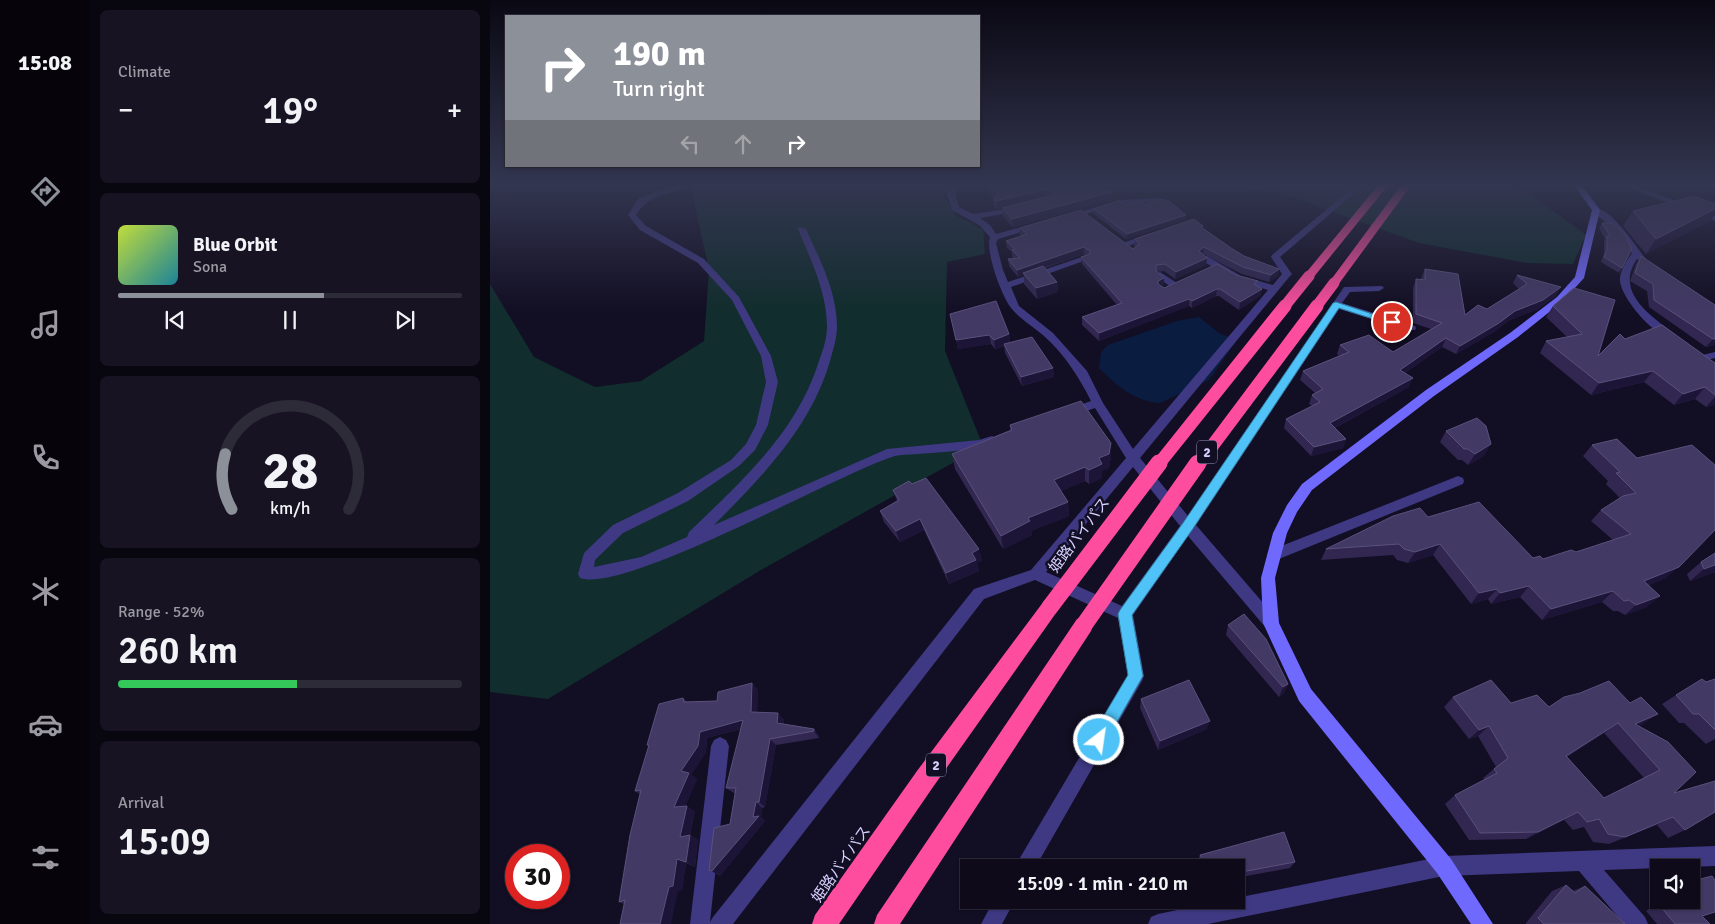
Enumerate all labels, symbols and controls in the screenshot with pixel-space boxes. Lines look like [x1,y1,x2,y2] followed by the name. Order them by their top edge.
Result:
[613,32,706,75] text: 190 m
[530,35,595,100] icon: right
[18,49,72,76] text: 15:08
[118,62,171,82] text: Climate
[613,75,705,102] text: Turn right
[262,87,318,134] text: 19°
[118,93,133,127] text: −
[447,93,462,127] text: +
[676,130,704,158] icon: left
[729,130,757,158] icon: ahead
[782,130,810,158] icon: right
[28,174,63,209] icon: directions
[193,233,277,257] text: Blue Orbit
[193,257,227,277] text: Sona
[1371,301,1413,343] pin
[161,306,189,334] icon: previous
[276,306,304,334] icon: pause
[391,306,419,334] icon: next
[28,307,63,342] icon: music
[1378,308,1406,336] icon: arrive
[262,439,318,503] text: 28
[28,440,63,475] icon: phone
[1197,441,1217,464] road number: 2
[1045,494,1113,576] street label: 姫路バイパス
[270,497,310,519] text: km/h
[28,574,63,609] icon: climate
[118,602,204,622] text: Range · 52%
[118,627,238,674] text: 260 km
[28,707,63,742] icon: car
[1072,713,1124,765] position arrow
[926,754,946,776] road number: 2
[118,793,164,813] text: Arrival
[118,818,211,865] text: 15:09
[808,822,874,906] street label: 姫路バイパス
[28,840,63,875] icon: filters
[505,844,570,909] speed limit sign: 30
[1650,859,1700,909] map controls
[1650,859,1700,909] button: sound
[1017,872,1188,896] text: 15:09 · 1 min · 210 m

